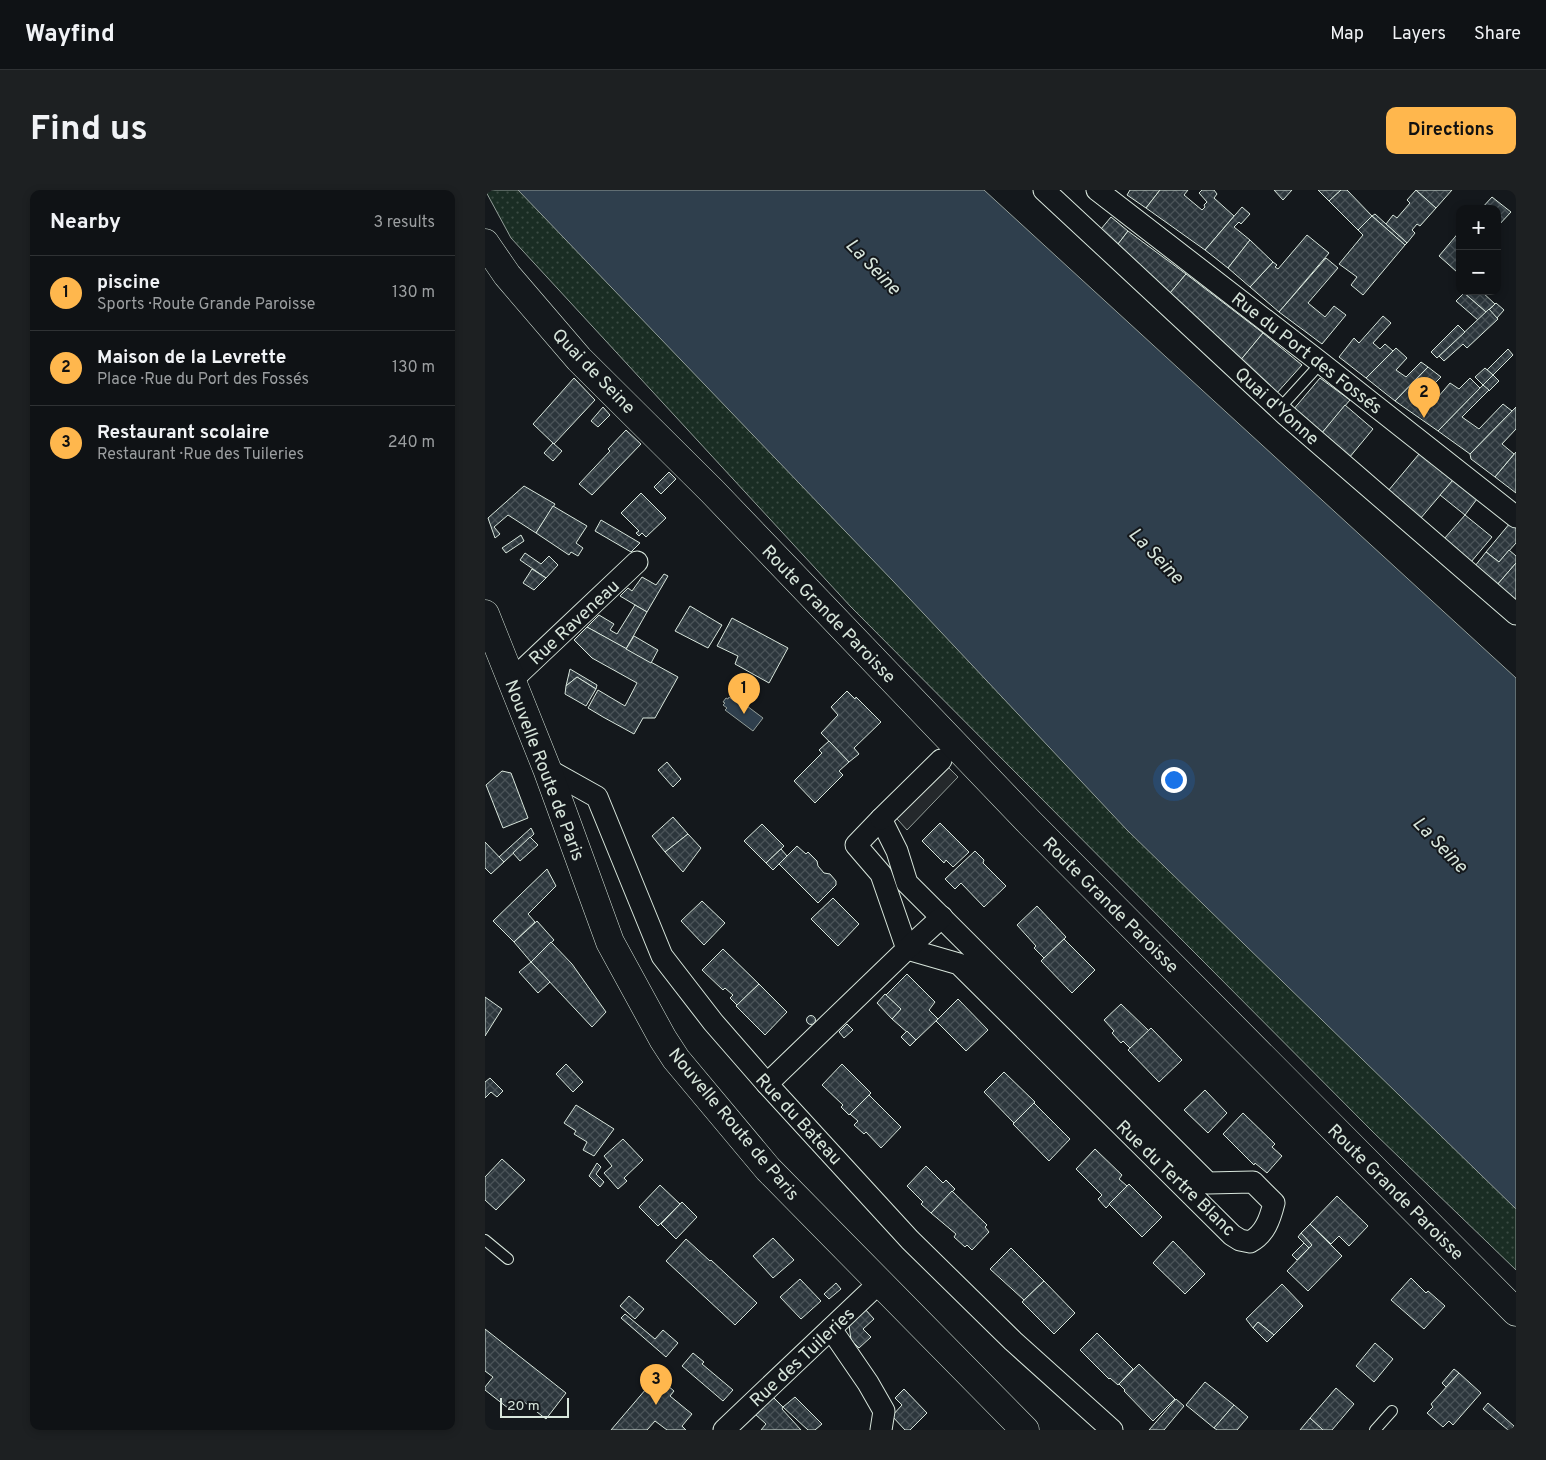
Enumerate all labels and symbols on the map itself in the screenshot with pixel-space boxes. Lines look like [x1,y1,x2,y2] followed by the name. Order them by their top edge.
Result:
[840,234,905,301] water label: La Seine
[1226,288,1386,420] street label: Rue du Port des Fossés
[546,324,640,420] street label: Quai de Seine
[1229,363,1323,451] street label: Quai d'Yonne
[1408,377,1440,418] pin: 2
[1123,523,1188,590] water label: La Seine
[756,541,900,689] street label: Route Grande Paroisse
[525,575,625,671] street label: Rue Raveneau
[728,673,760,714] pin: 1
[498,677,589,864] street label: Nouvelle Route de Paris
[1161,767,1187,793] your location
[1407,812,1472,879] water label: La Seine
[1037,833,1183,979] street label: Route Grande Paroisse
[662,1044,803,1206] street label: Nouvelle Route de Paris
[750,1069,846,1171] street label: Rue du Bateau
[1110,1116,1240,1242] street label: Rue du Tertre Blanc
[1322,1120,1468,1266] street label: Route Grande Paroisse
[746,1303,861,1413] street label: Rue des Tuileries
[640,1364,672,1405] pin: 3
[500,1395,569,1418] scale bar

